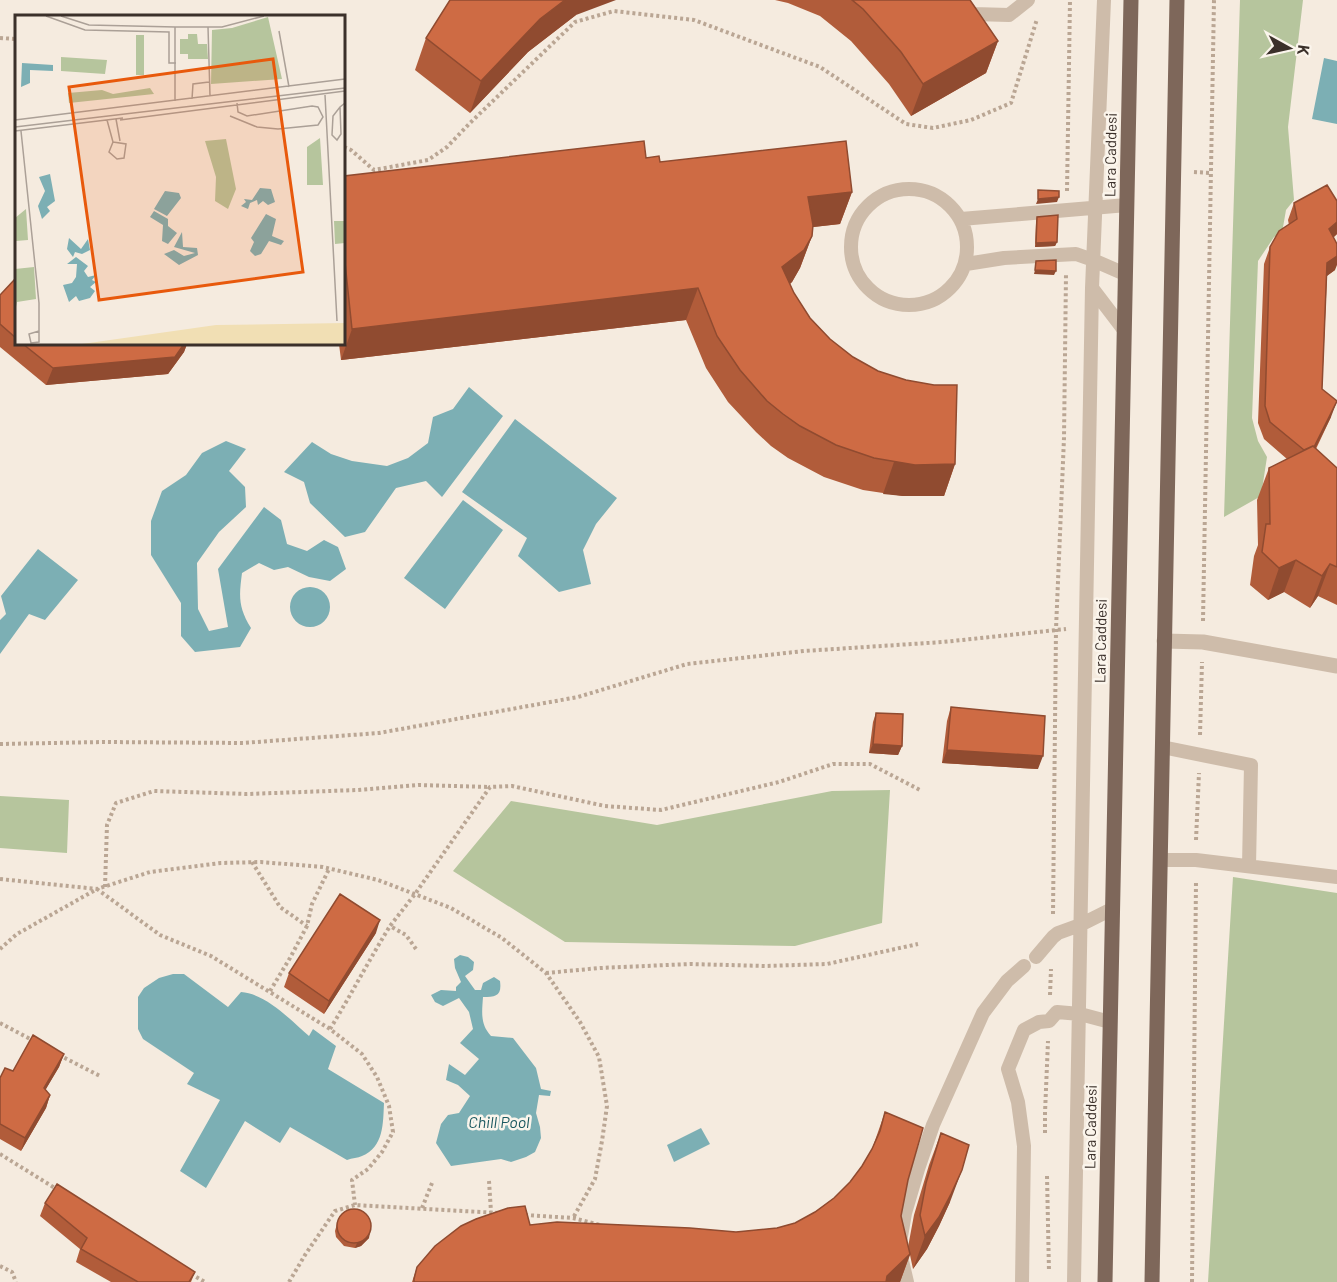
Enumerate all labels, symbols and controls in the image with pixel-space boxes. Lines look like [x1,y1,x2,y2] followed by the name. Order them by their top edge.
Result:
[15,15,345,345] inset map
[1259,18,1319,78] north arrow
[1294,44,1314,56] text: K
[1100,113,1120,197] street label: Lara Caddesi
[1090,599,1110,683] street label: Lara Caddesi
[1080,1085,1100,1169] street label: Lara Caddesi
[468,1112,530,1131] water label: Chill Pool

